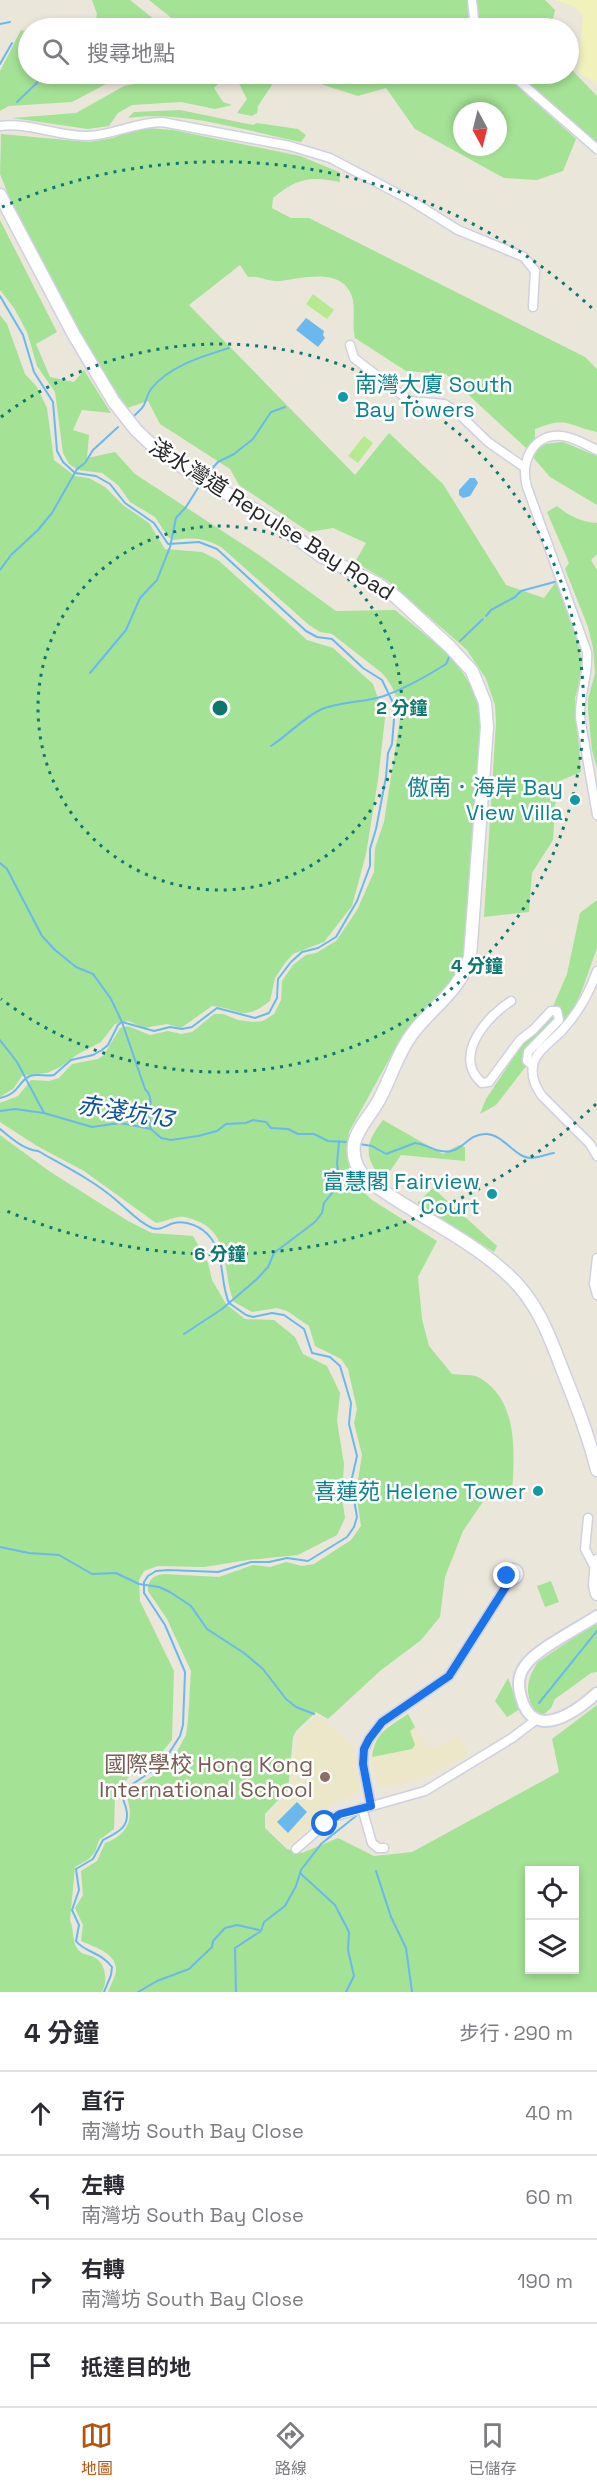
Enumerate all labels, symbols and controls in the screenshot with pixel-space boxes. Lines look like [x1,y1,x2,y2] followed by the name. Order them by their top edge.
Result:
[18,18,579,84] search box
[39,35,72,68] icon: search
[87,39,175,67] text: 搜尋地點
[453,102,507,156] north arrow
[355,370,513,423] place label: 南灣大廈 South Bay Towers
[336,390,350,404] marker: 南灣大廈 South Bay Towers
[144,432,400,606] street label: 淺水灣道 Repulse Bay Road
[376,696,428,719] text: 2 分鐘
[210,698,230,718] centre of rings
[407,773,563,826] place label: 傲南．海岸 Bay View Villa
[568,793,582,807] marker: 傲南．海岸 Bay View Villa
[451,954,503,977] text: 4 分鐘
[75,1089,179,1135] water label: 赤淺坑13
[323,1167,480,1220] place label: 富慧閣 Fairview Court
[485,1187,499,1201] marker: 富慧閣 Fairview Court
[194,1242,246,1265] text: 6 分鐘
[314,1477,526,1505] place label: 喜蓮苑 Helene Tower
[531,1484,545,1498] marker: 喜蓮苑 Helene Tower
[493,1562,519,1588] route end
[99,1750,313,1803] place label: 國際學校 Hong Kong International School
[318,1770,332,1784] marker: 國際學校 Hong Kong International School
[311,1810,337,1836] route start
[525,1866,579,1974] map controls
[525,1866,579,1920] button: locate
[525,1920,579,1974] button: layers
[24,2016,99,2050] text: 4 分鐘
[460,2020,573,2046] text: 步行 · 290 m
[81,2087,125,2115] text: 直行
[24,2097,57,2130] icon: ahead
[525,2100,573,2126] text: 40 m
[81,2118,304,2144] text: 南灣坊 South Bay Close
[81,2171,125,2199] text: 左轉
[24,2181,57,2214] icon: left
[526,2184,573,2210] text: 60 m
[81,2202,304,2228] text: 南灣坊 South Bay Close
[81,2255,125,2283] text: 右轉
[24,2265,57,2298] icon: right
[517,2268,573,2294] text: 190 m
[81,2286,304,2312] text: 南灣坊 South Bay Close
[24,2349,57,2382] icon: arrive
[81,2353,191,2381] text: 抵達目的地
[80,2419,113,2479] tab: 地圖
[274,2419,307,2479] tab: 路線
[468,2419,516,2479] tab: 已儲存

